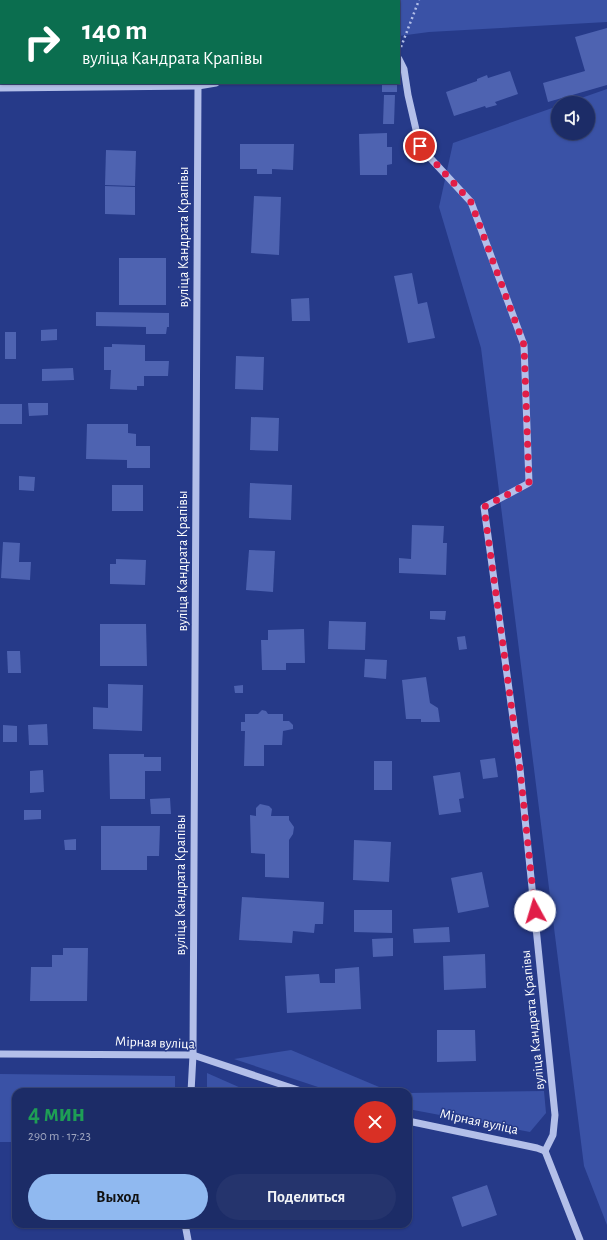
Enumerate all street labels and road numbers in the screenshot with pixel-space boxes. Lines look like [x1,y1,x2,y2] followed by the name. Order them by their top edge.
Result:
[177,167,191,307] street label: вуліца Кандрата Крапівы
[176,491,190,631] street label: вуліца Кандрата Крапівы
[174,815,188,955] street label: вуліца Кандрата Крапівы
[519,949,547,1091] street label: вуліца Кандрата Крапівы
[115,1035,196,1051] street label: Мірная вуліца
[438,1107,520,1137] street label: Мірная вуліца

